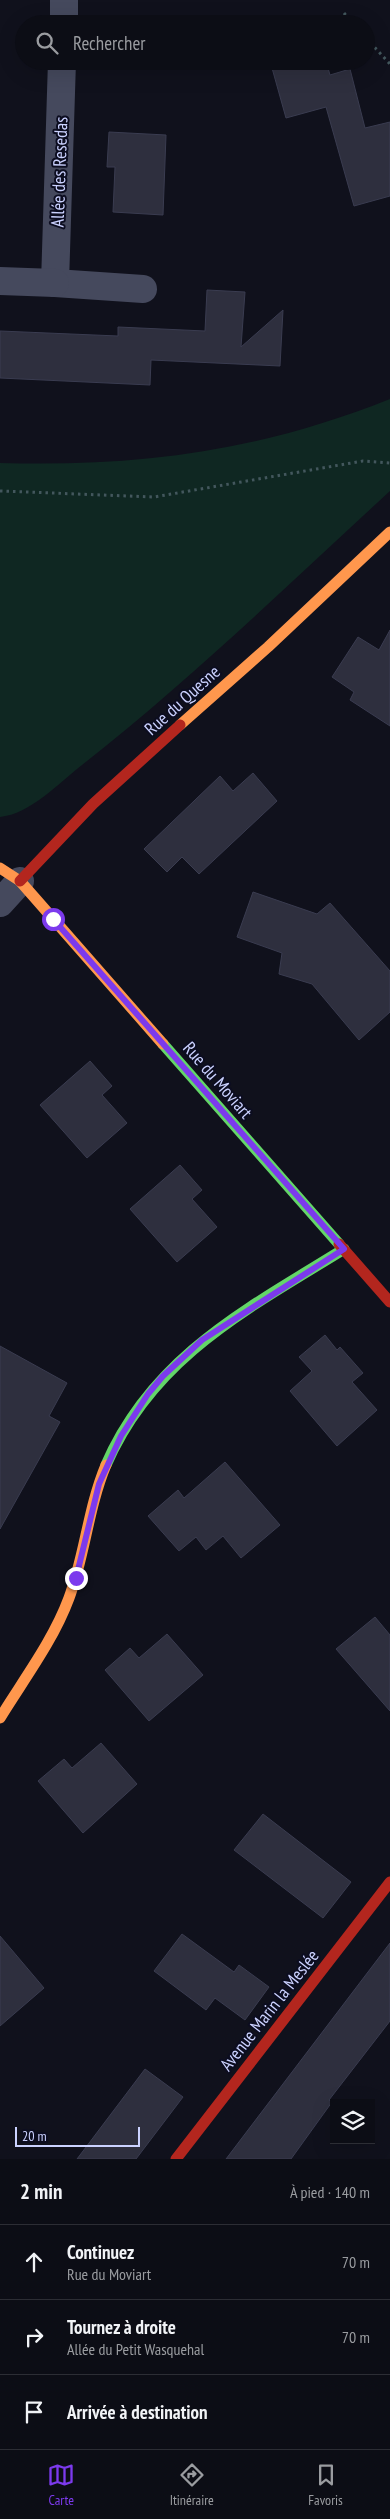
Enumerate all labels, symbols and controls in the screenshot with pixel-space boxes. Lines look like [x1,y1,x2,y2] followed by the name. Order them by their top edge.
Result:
[15,15,375,70] search box
[33,29,61,57] icon: search
[73,31,145,55] text: Rechercher
[46,116,72,228] street label: Allée des Resedas
[139,660,225,740] street label: Rue du Quesne
[42,908,65,931] route start
[178,1037,258,1123] street label: Rue du Moviart
[65,1567,88,1590] route end
[214,1945,324,2075] street label: Avenue Marin la Meslée
[330,2099,375,2144] map controls
[330,2099,375,2144] button: layers
[15,2124,140,2147] scale bar
[22,2127,47,2145] text: 20 m
[20,2178,62,2205] text: 2 min
[290,2182,370,2202] text: À pied · 140 m
[67,2240,134,2264] text: Continuez
[20,2248,48,2276] icon: ahead
[342,2252,370,2272] text: 70 m
[67,2264,151,2284] text: Rue du Moviart
[67,2315,176,2339] text: Tournez à droite
[20,2323,48,2351] icon: right
[342,2327,370,2347] text: 70 m
[67,2339,204,2359] text: Allée du Petit Wasquehal
[20,2398,48,2426] icon: arrive
[67,2400,208,2424] text: Arrivée à destination
[47,2461,75,2509] tab: Carte
[170,2461,214,2509] tab: Itinéraire
[308,2461,343,2509] tab: Favoris

